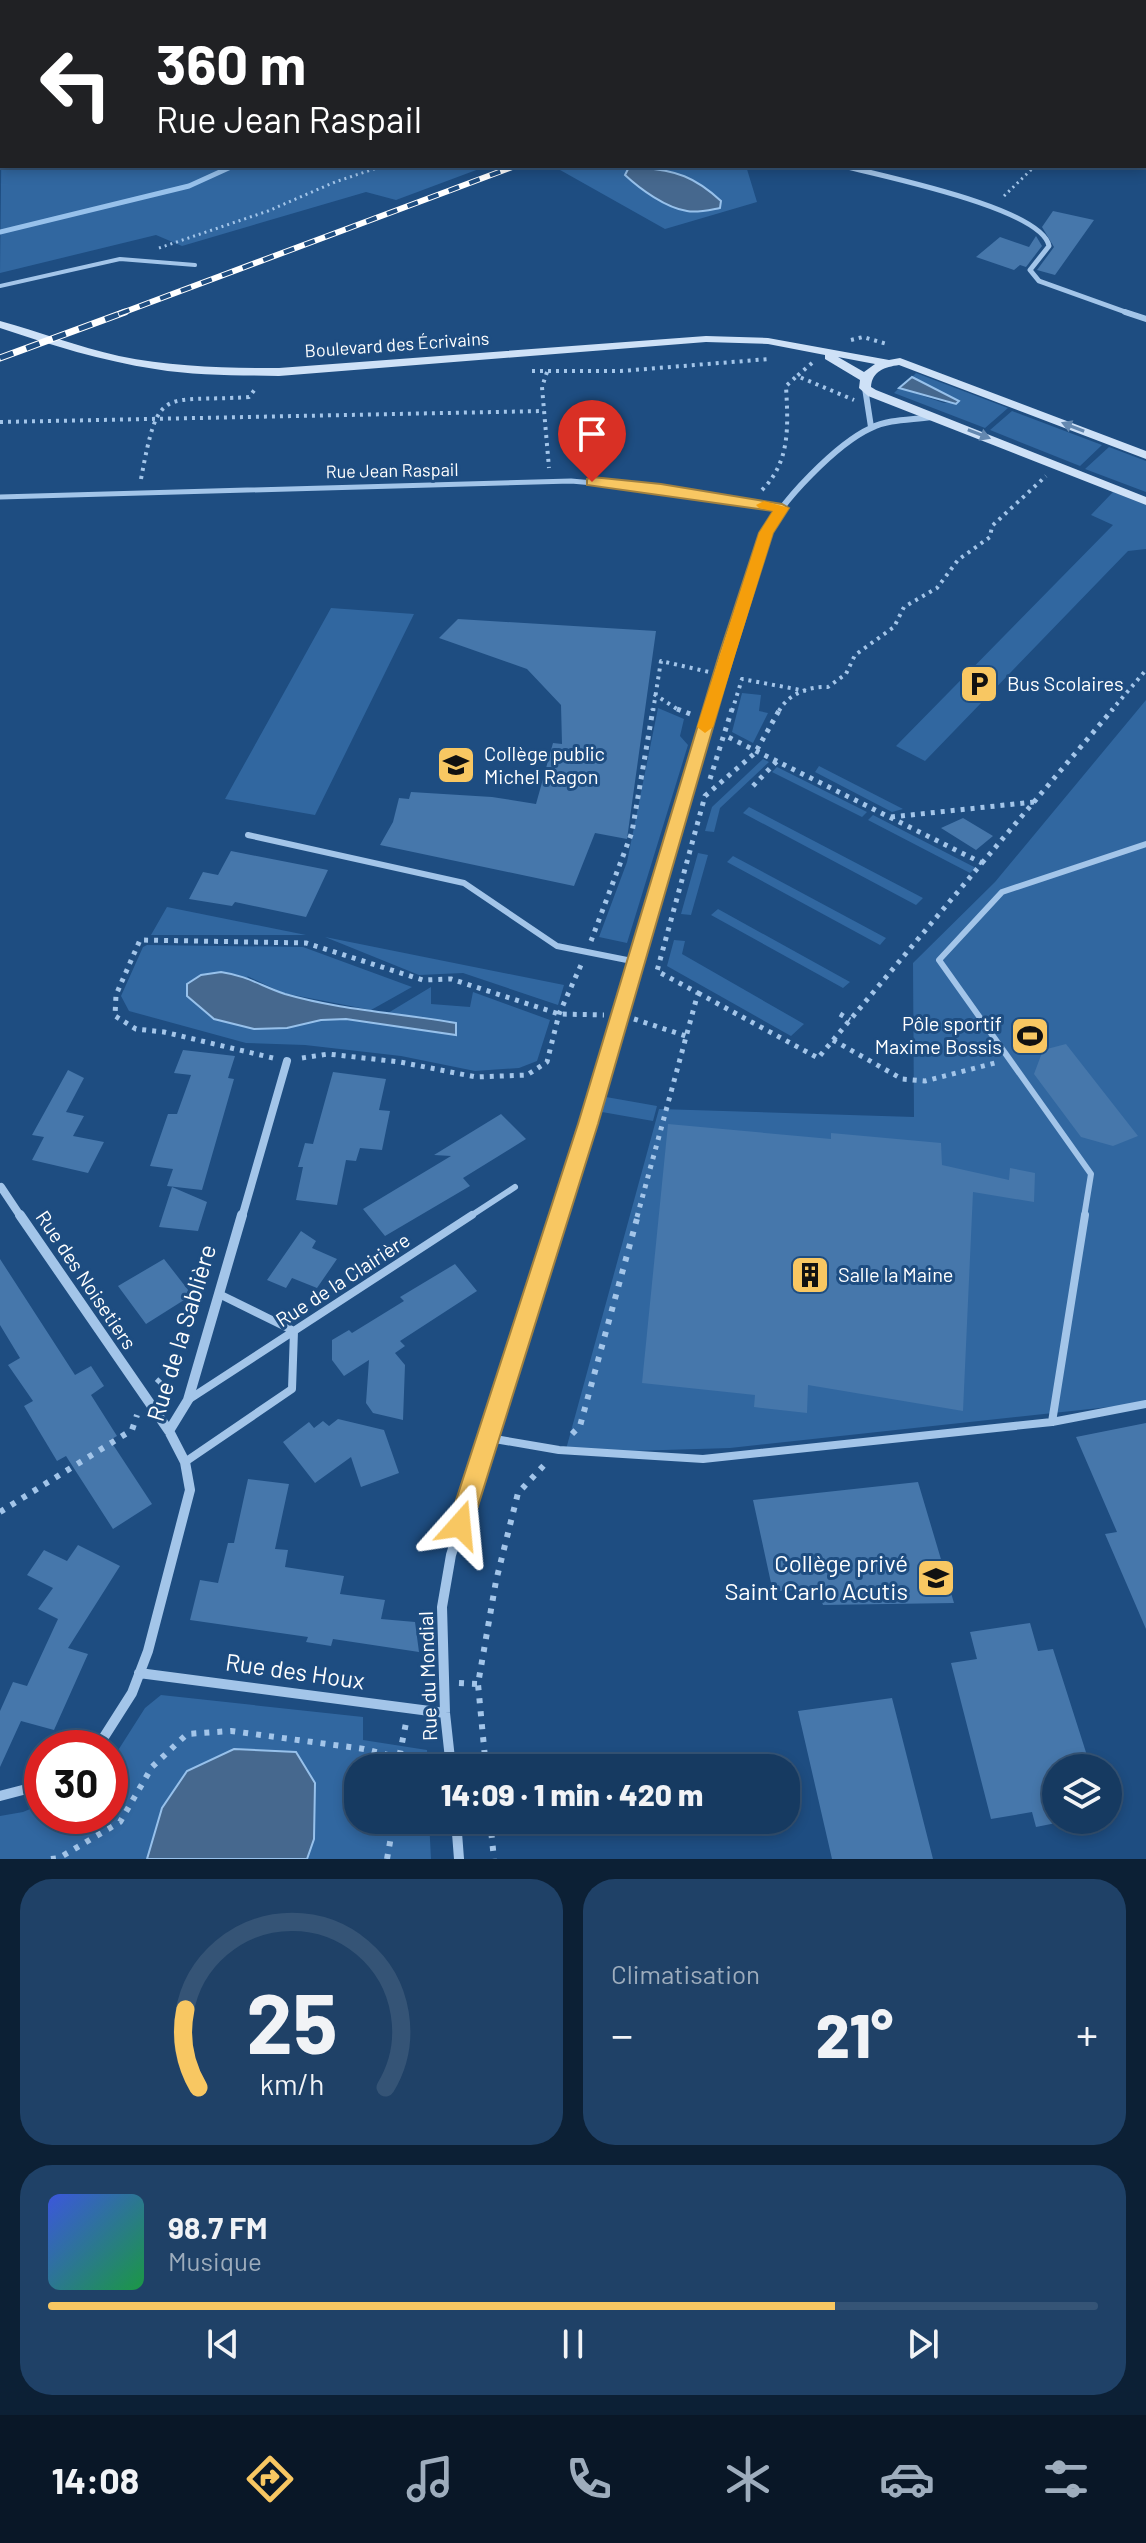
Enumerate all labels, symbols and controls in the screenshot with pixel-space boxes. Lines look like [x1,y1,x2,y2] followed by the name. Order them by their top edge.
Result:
[156,29,306,96] text: 360 m
[24,32,128,136] icon: left
[156,97,422,140] text: Rue Jean Raspail
[304,327,490,361] street label: Boulevard des Écrivains
[558,400,626,482] pin
[570,412,614,456] icon: arrive
[1061,420,1085,433] one-way arrow
[967,428,991,441] one-way arrow
[325,458,459,482] street label: Rue Jean Raspail
[958,663,1000,705] parking icon: Bus Scolaires
[1007,671,1124,695] place label: Bus Scolaires
[484,741,605,788] place label: Collège public Michel Ragon
[435,744,477,786] school or university icon: Collège public Michel Ragon
[875,1011,1002,1058] place label: Pôle sportif Maxime Bossis
[1009,1015,1051,1057] sports icon: Pôle sportif Maxime Bossis
[32,1206,142,1353] street label: Rue des Noisetiers
[271,1227,414,1331] street label: Rue de la Clairière
[140,1241,221,1425] street label: Rue de la Sablière
[789,1254,831,1296] building icon: Salle la Maine
[838,1262,953,1286] place label: Salle la Maine
[418,1483,502,1567] position arrow
[724,1548,908,1605] place label: Collège privé Saint Carlo Acutis
[915,1557,957,1599] school or university icon: Collège privé Saint Carlo Acutis
[413,1611,441,1741] street label: Rue du Mondial
[224,1646,367,1695] street label: Rue des Houx
[24,1730,128,1834] speed limit sign: 30
[1042,1754,1122,1834] map controls
[1042,1754,1122,1834] button: layers
[441,1776,703,1812] text: 14:09 · 1 min · 420 m
[611,1958,760,1989] text: Climatisation
[246,1971,337,2071] text: 25
[816,1998,893,2070] text: 21°
[611,2007,633,2060] text: −
[1076,2007,1098,2060] text: +
[259,2066,324,2101] text: km/h
[168,2209,267,2245] text: 98.7 FM
[168,2245,262,2276] text: Musique
[201,2322,245,2366] icon: previous
[551,2322,595,2366] icon: pause
[901,2322,945,2366] icon: next
[242,2451,298,2507] icon: directions
[402,2451,458,2507] icon: music
[561,2451,617,2507] icon: phone
[720,2451,776,2507] icon: climate
[879,2451,935,2507] icon: car
[1038,2451,1094,2507] icon: filters
[52,2458,139,2501] text: 14:08

